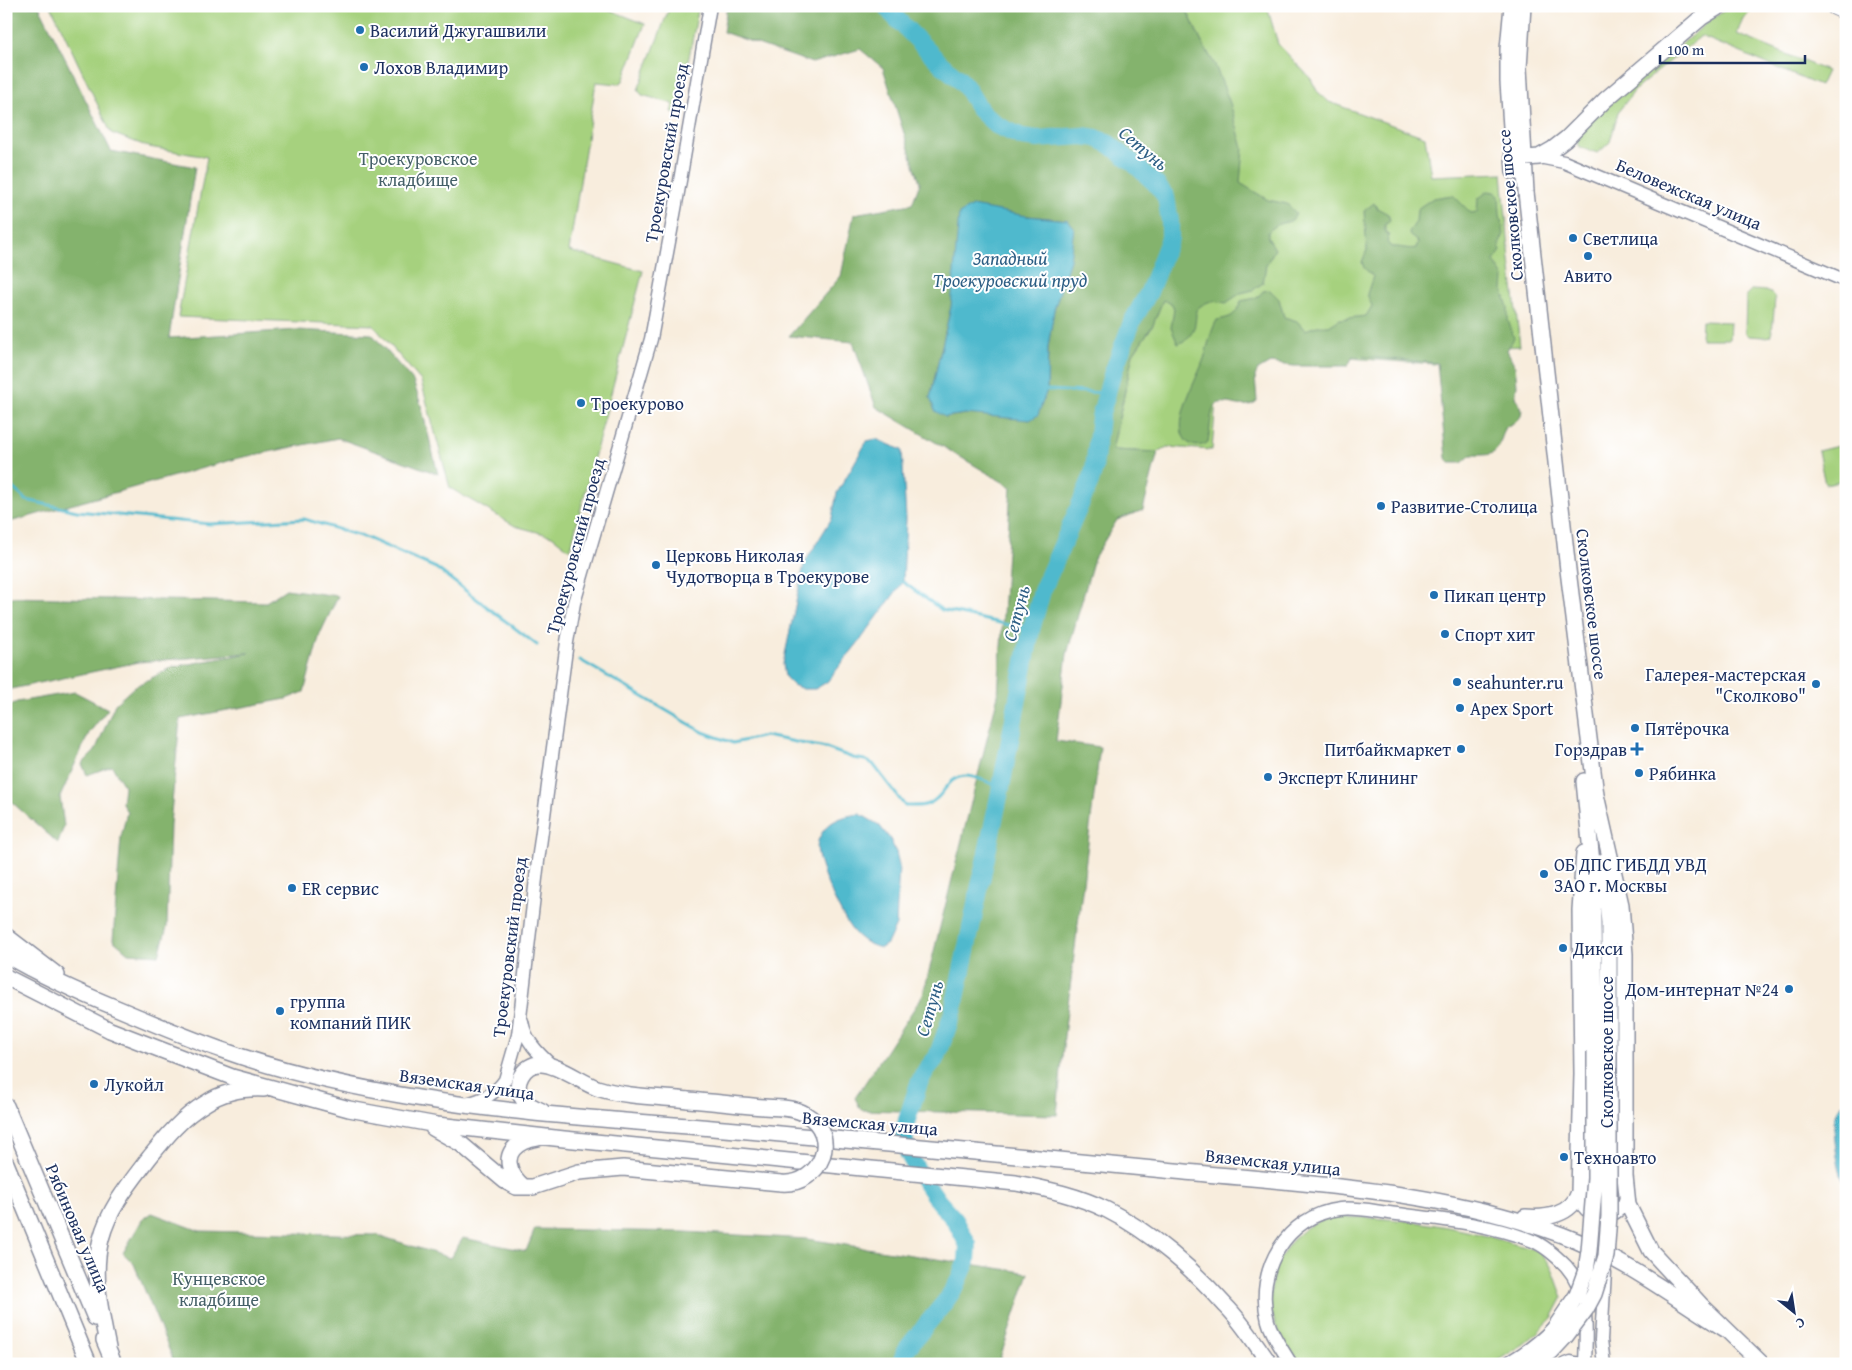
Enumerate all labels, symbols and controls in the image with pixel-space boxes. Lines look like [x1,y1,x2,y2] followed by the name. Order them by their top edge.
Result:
[370,17,547,44] place label: Василий Джугашвили
[354,24,366,36] marker: Василий Джугашвили
[1660,32,1804,64] scale bar
[1667,39,1705,60] text: 100 m
[374,54,508,81] place label: Лохов Владимир
[358,61,370,73] marker: Лохов Владимир
[637,61,695,245] street label: Троекуровский проезд
[1113,119,1175,177] water label: Сетунь
[1490,128,1530,282] street label: Сколковское шоссе
[359,145,477,193] park label: Троекуровское кладбище
[1612,151,1766,237] street label: Беловежская улица
[1583,225,1659,252] place label: Светлица
[1567,232,1579,244] marker: Светлица
[933,244,1087,294] water label: Западный Троекуровский пруд
[1582,250,1594,262] marker: Авито
[1564,262,1612,289] place label: Авито
[591,390,684,417] place label: Троекурово
[575,397,587,409] marker: Троекурово
[538,455,612,637] street label: Троекуровский проезд
[1391,493,1538,520] place label: Развитие-Столица
[1375,500,1387,512] marker: Развитие-Столица
[1569,527,1615,681] street label: Сколковское шоссе
[666,542,869,590] place label: Церковь Николая Чудотворца в Троекурове
[650,559,662,571] marker: Церковь Николая Чудотворца в Троекурове
[995,582,1037,644] water label: Сетунь
[1444,582,1546,609] place label: Пикап центр
[1428,589,1440,601] marker: Пикап центр
[1455,621,1535,648] place label: Спорт хит
[1439,628,1451,640] marker: Спорт хит
[1646,661,1806,709] place label: Галерея-мастерская "Сколково"
[1467,669,1564,696] place label: seahunter.ru
[1451,676,1463,688] marker: seahunter.ru
[1810,678,1822,690] marker: Галерея-мастерская "Сколково"
[1470,695,1554,722] place label: Apex Sport
[1454,702,1466,714] marker: Apex Sport
[1645,715,1730,742] place label: Пятёрочка
[1629,722,1641,734] marker: Пятёрочка
[1324,736,1451,763] place label: Питбайкмаркет
[1555,736,1627,763] place label: Горздрав
[1455,743,1467,755] marker: Питбайкмаркет
[1631,743,1643,755] marker: Горздрав
[1649,760,1717,787] place label: Рябинка
[1278,764,1418,791] place label: Эксперт Клининг
[1633,767,1645,779] marker: Рябинка
[1262,771,1274,783] marker: Эксперт Клининг
[1554,851,1707,899] place label: ОБ ДПС ГИБДД УВД ЗАО г. Москвы
[485,855,533,1039] street label: Троекуровский проезд
[1538,868,1550,880] marker: ОБ ДПС ГИБДД УВД ЗАО г. Москвы
[302,875,379,902] place label: ER сервис
[286,882,298,894] marker: ER сервис
[1572,935,1624,962] place label: Дикси
[1557,942,1569,954] marker: Дикси
[908,976,950,1039] water label: Сетунь
[1593,976,1620,1128] street label: Сколковское шоссе
[1624,976,1779,1003] place label: Дом-интернат №24
[1783,983,1795,995] marker: Дом-интернат №24
[290,988,411,1036] place label: группа компаний ПИК
[274,1005,286,1017] marker: группа компаний ПИК
[398,1061,537,1107] street label: Вяземская улица
[104,1071,164,1098] place label: Лукойл
[88,1078,100,1090] marker: Лукойл
[801,1104,939,1142] street label: Вяземская улица
[1204,1141,1342,1183] street label: Вяземская улица
[1574,1144,1657,1171] place label: Техноавто
[1558,1151,1570,1163] marker: Техноавто
[39,1160,117,1297] street label: Рябиновая улица
[172,1265,266,1313] park label: Кунцевское кладбище
[1770,1288,1820,1338] north arrow
[1792,1313,1809,1334] text: С

